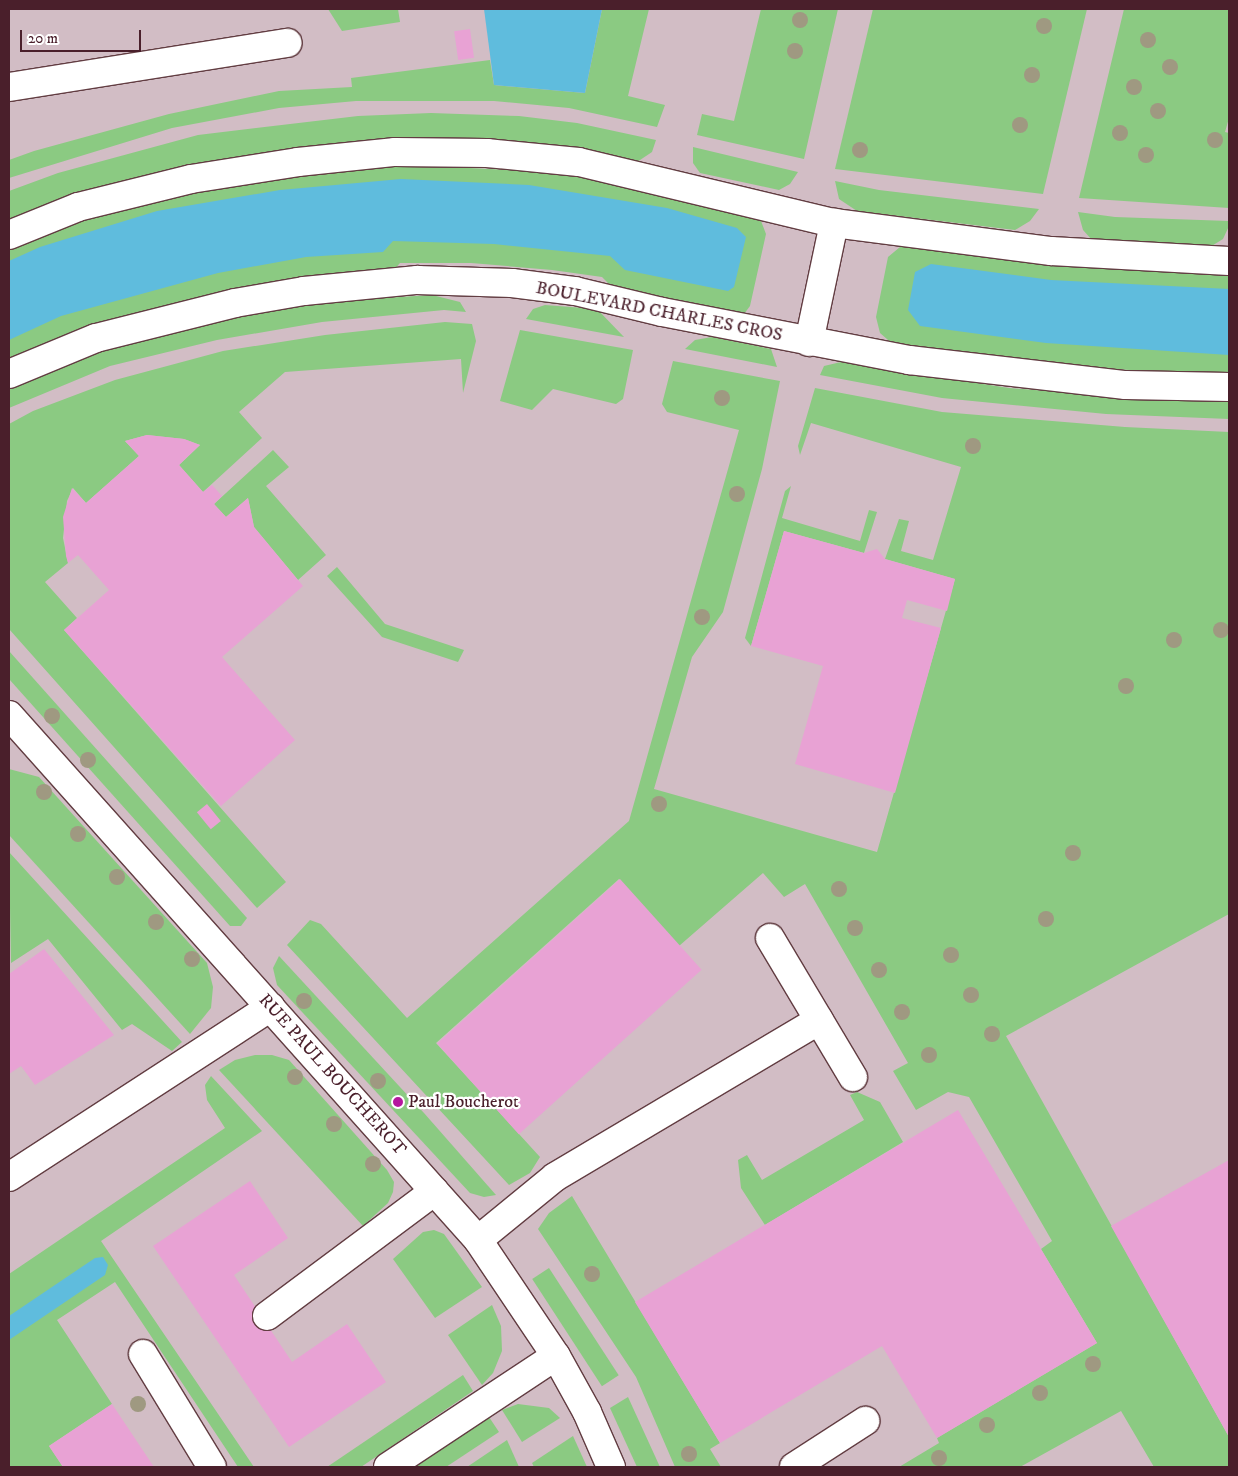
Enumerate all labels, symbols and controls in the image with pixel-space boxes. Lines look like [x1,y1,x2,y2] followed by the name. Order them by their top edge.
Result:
[22,20,144,52] scale bar
[28,29,58,48] text: 20 m
[534,277,784,347] street label: BOULEVARD CHARLES CROS
[254,990,410,1160] street label: RUE PAUL BOUCHEROT
[408,1091,519,1113] place label: Paul Boucherot
[392,1096,404,1108] marker: Paul Boucherot

